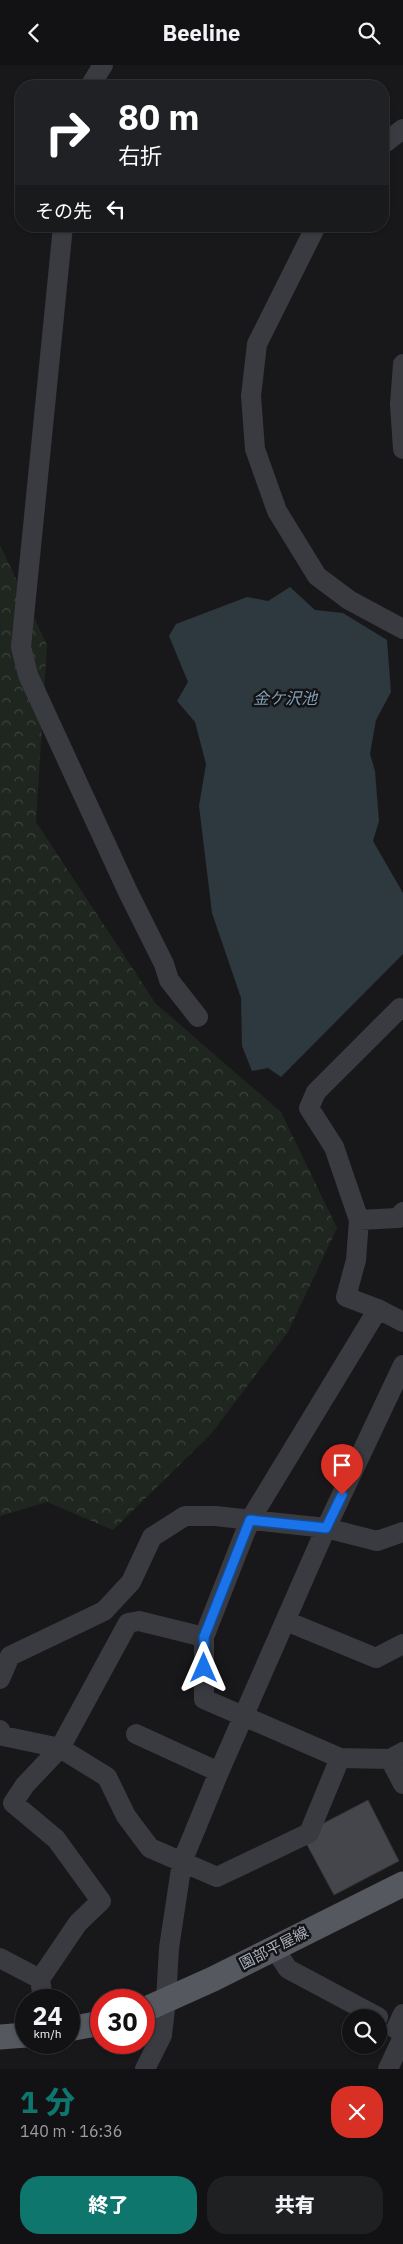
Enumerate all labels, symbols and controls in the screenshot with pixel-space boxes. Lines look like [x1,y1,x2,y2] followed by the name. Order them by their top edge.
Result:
[163,18,240,47] text: Beeline
[20,19,48,47] icon: back
[355,19,383,47] icon: search
[118,94,200,140] text: 80 m
[35,100,100,165] icon: right
[118,141,162,170] text: 右折
[102,195,130,223] icon: left
[35,199,92,223] text: その先
[253,688,319,708] water label: 金ケ沢池
[321,1444,363,1495] pin
[328,1451,356,1479] icon: arrive
[177,1641,229,1693] position arrow
[236,1922,312,1973] street label: 園部平屋線
[90,1989,155,2054] speed limit sign: 30
[32,1999,63,2032] text: 24
[342,2009,387,2054] map controls
[342,2009,387,2054] button: search
[33,2026,62,2041] text: km/h
[20,2082,75,2121] text: 1 分
[331,2086,383,2138] button: close
[20,2121,122,2141] text: 140 m · 16:36
[20,2176,197,2234] button: 終了
[207,2176,383,2234] button: 共有

